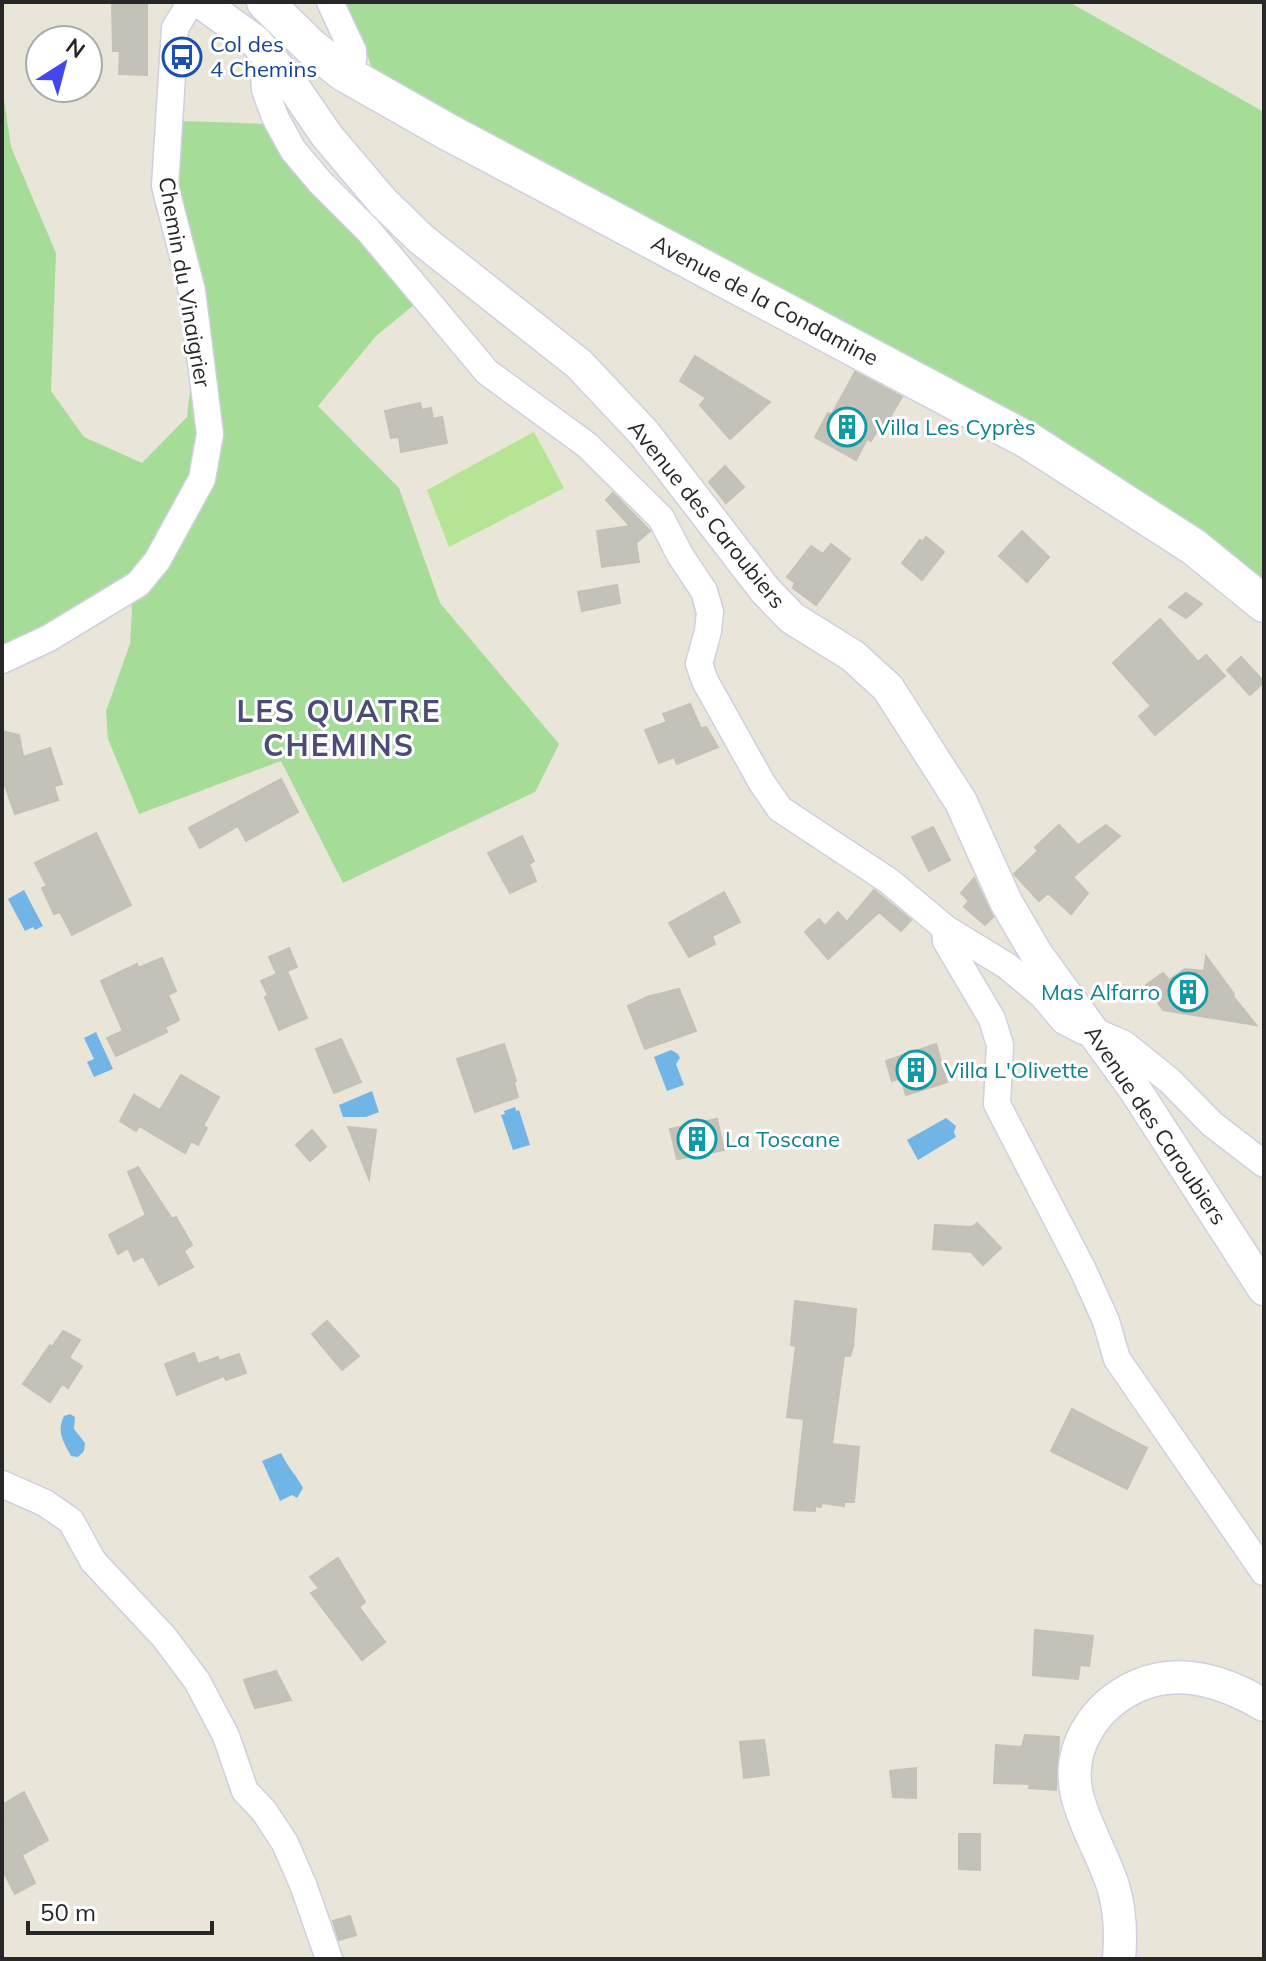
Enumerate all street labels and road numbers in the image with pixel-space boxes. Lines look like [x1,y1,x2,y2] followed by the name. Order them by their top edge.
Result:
[153,175,217,389] street label: Chemin du Vinaigrier
[647,228,883,372] street label: Avenue de la Condamine
[622,414,792,614] street label: Avenue des Caroubiers
[1079,1020,1233,1230] street label: Avenue des Caroubiers

